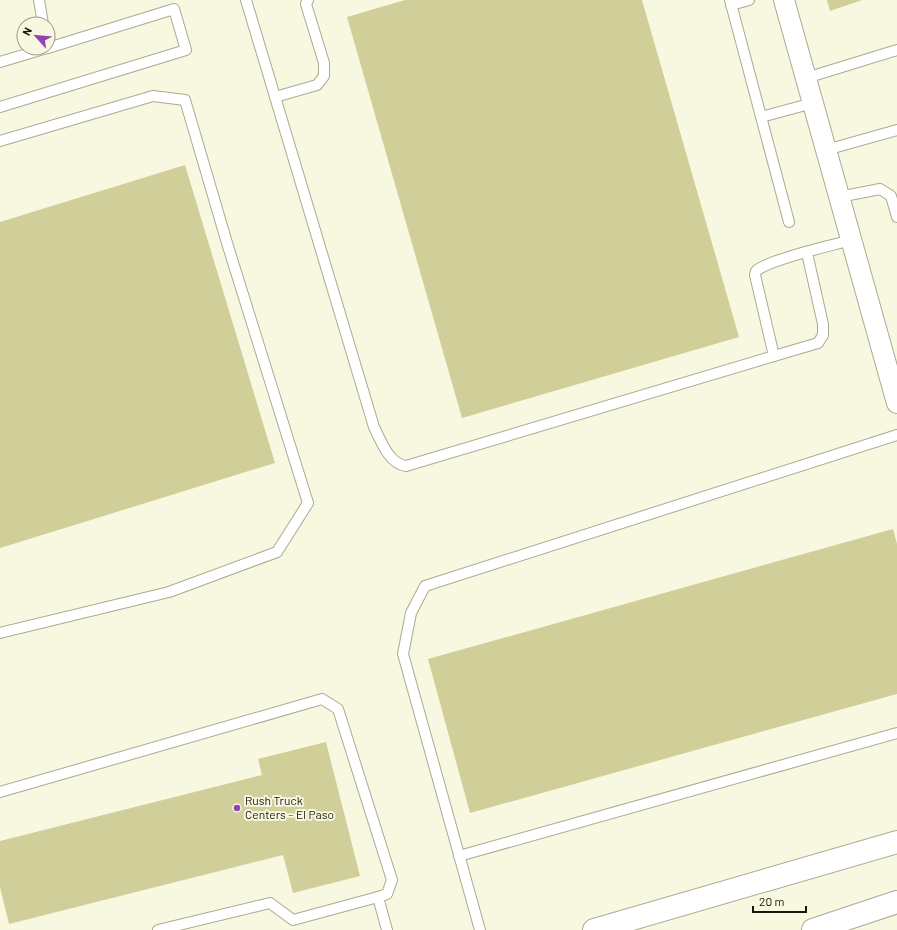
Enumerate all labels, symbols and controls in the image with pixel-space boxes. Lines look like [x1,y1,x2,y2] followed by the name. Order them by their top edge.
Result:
[16,16,56,56] north arrow
[19,25,34,37] text: N
[245,793,334,821] place label: Rush Truck Centers – El Paso
[232,803,242,813] marker: Rush Truck Centers – El Paso
[753,888,806,914] scale bar
[759,894,785,908] text: 20 m

